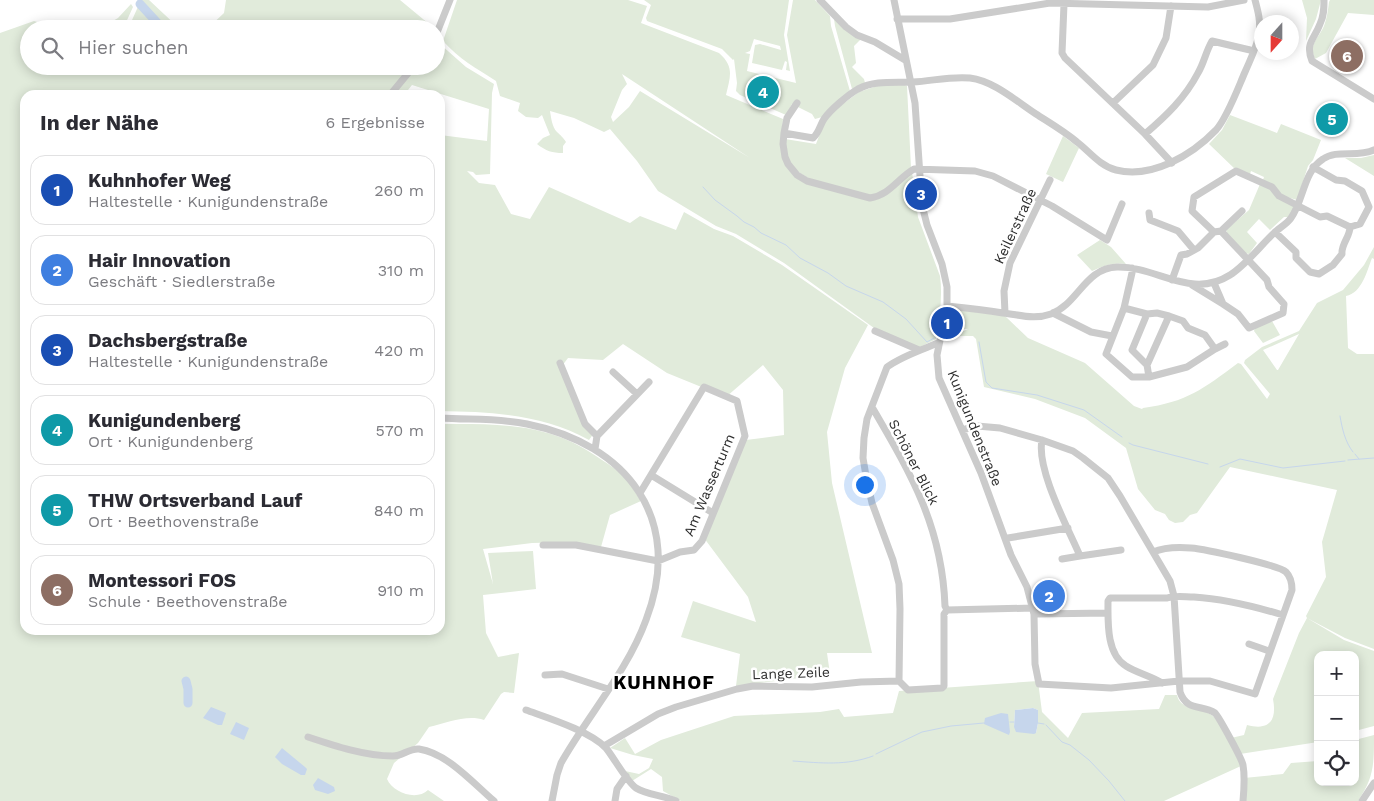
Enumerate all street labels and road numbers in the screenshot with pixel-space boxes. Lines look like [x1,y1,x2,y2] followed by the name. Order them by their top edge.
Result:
[991,186,1039,266] street label: Keilerstraße
[944,368,1006,488] street label: Kunigundenstraße
[886,417,942,507] street label: Schöner Blick
[680,431,738,539] street label: Am Wasserturm
[752,664,830,682] street label: Lange Zeile

